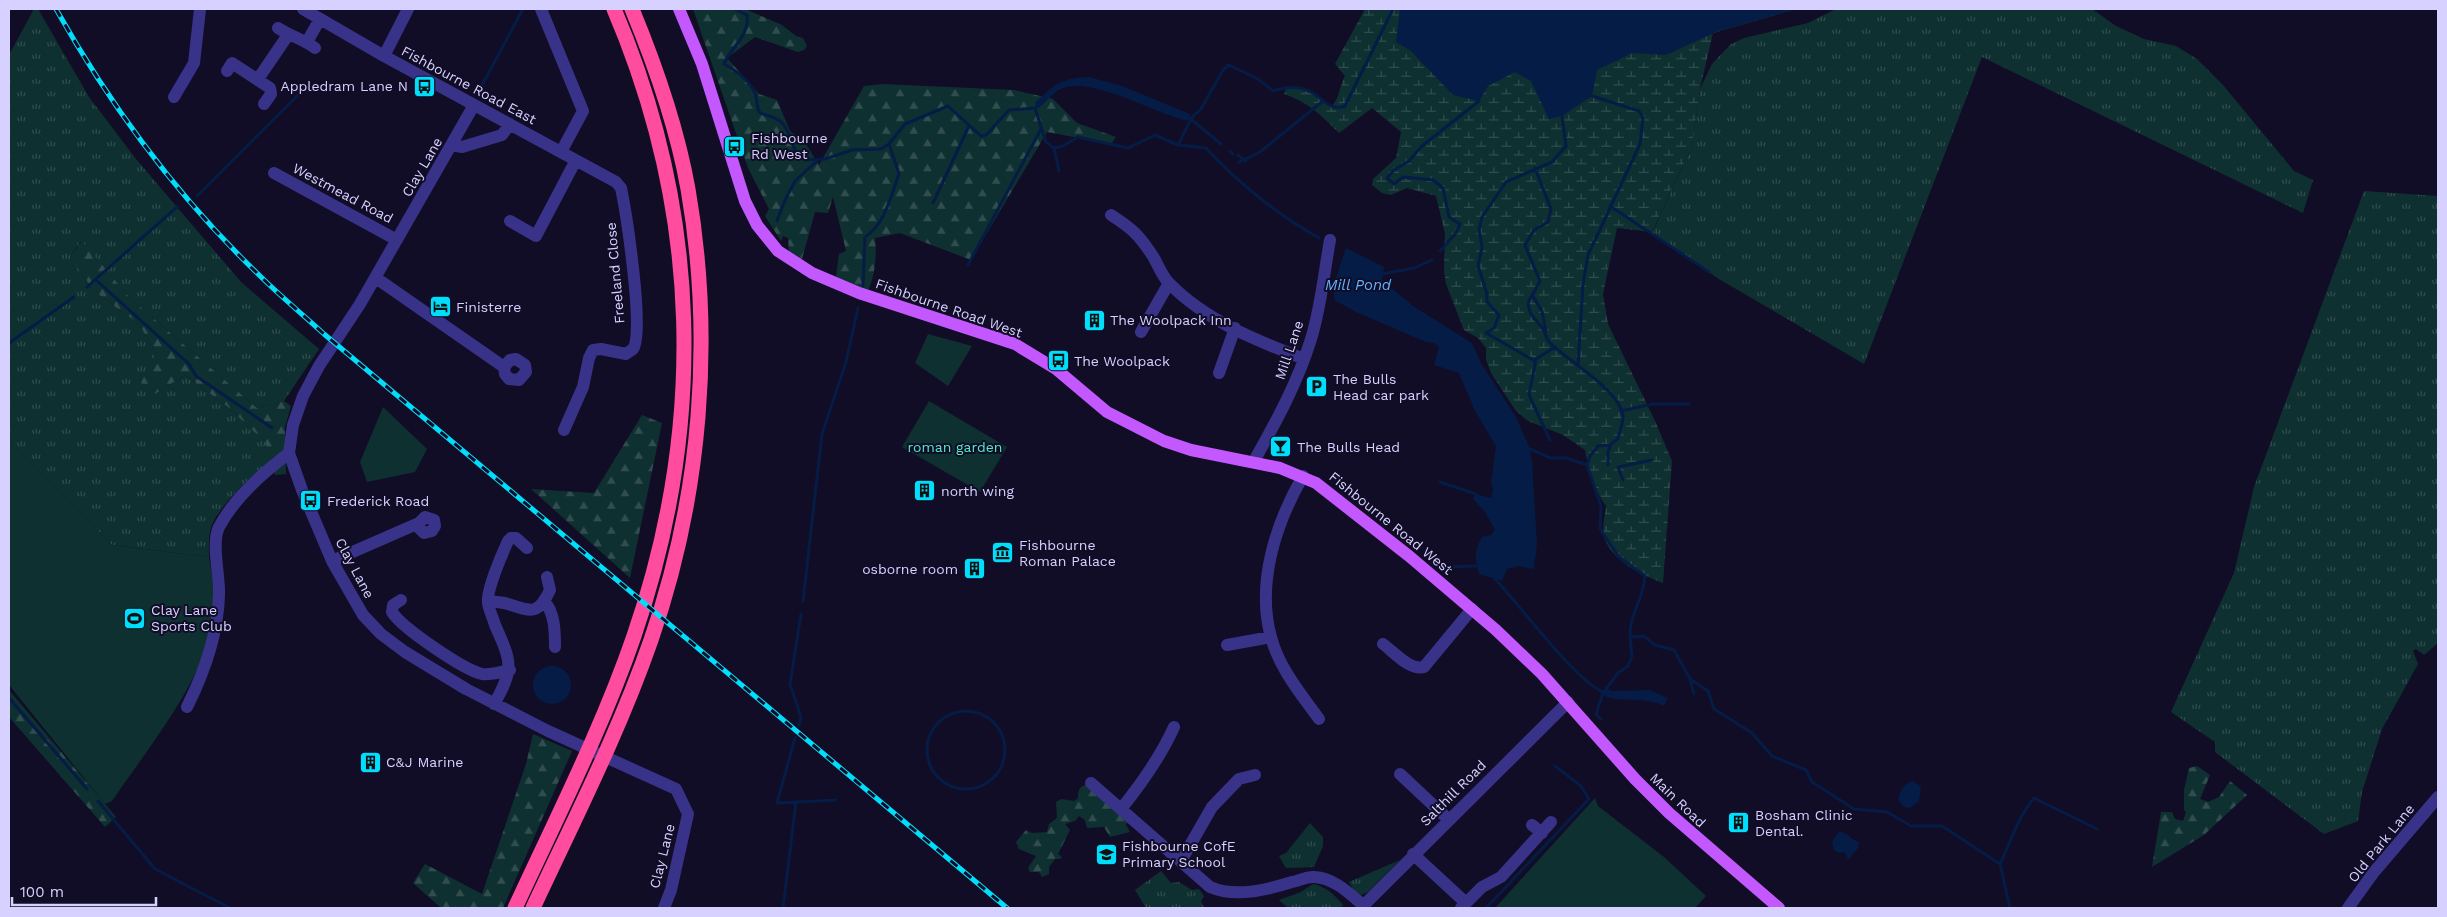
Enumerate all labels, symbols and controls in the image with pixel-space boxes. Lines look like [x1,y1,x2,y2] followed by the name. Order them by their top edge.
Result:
[399,43,539,127] street label: Fishbourne Road East
[412,74,436,98] bus stop icon: Appledram Lane N
[280,78,408,94] place label: Appledram Lane N
[751,130,828,162] place label: Fishbourne Rd West
[399,134,445,200] street label: Clay Lane
[723,134,747,158] bus stop icon: Fishbourne Rd West
[290,160,396,226] street label: Westmead Road
[603,222,627,324] street label: Freeland Close
[873,275,1025,341] street label: Fishbourne Road West
[1325,276,1392,294] water label: Mill Pond
[428,295,452,319] hotel icon: Finisterre
[456,299,521,315] place label: Finisterre
[1082,308,1106,332] building icon: The Woolpack Inn
[1110,312,1232,328] place label: The Woolpack Inn
[1271,318,1307,382] street label: Mill Lane
[1046,349,1070,373] bus stop icon: The Woolpack
[1074,353,1170,369] place label: The Woolpack
[1333,371,1429,403] place label: The Bulls Head car park
[1305,375,1329,399] parking icon: The Bulls Head car park
[1269,435,1293,459] bar icon: The Bulls Head
[908,439,1002,455] park label: roman garden
[1297,439,1400,455] place label: The Bulls Head
[1326,468,1456,578] street label: Fishbourne Road West
[913,479,937,503] building icon: north wing
[941,483,1014,499] place label: north wing
[299,489,323,513] bus stop icon: Frederick Road
[327,493,429,509] place label: Frederick Road
[332,535,378,601] street label: Clay Lane
[1019,537,1116,569] place label: Fishbourne Roman Palace
[991,541,1015,565] museum icon: Fishbourne Roman Palace
[962,557,986,581] building icon: osborne room
[862,561,958,577] place label: osborne room
[151,602,232,634] place label: Clay Lane Sports Club
[123,606,147,630] sports icon: Clay Lane Sports Club
[358,750,382,774] building icon: C&J Marine
[386,754,463,770] place label: C&J Marine
[1417,757,1489,829] street label: Salthill Road
[1647,770,1709,830] street label: Main Road
[2345,801,2417,885] street label: Old Park Lane
[1755,807,1853,839] place label: Bosham Clinic Dental.
[1727,811,1751,835] building icon: Bosham Clinic Dental.
[646,822,678,890] street label: Clay Lane
[1122,838,1236,870] place label: Fishbourne CofE Primary School
[1094,842,1118,866] school or university icon: Fishbourne CofE Primary School
[12,874,156,906] scale bar
[20,883,64,901] text: 100 m

